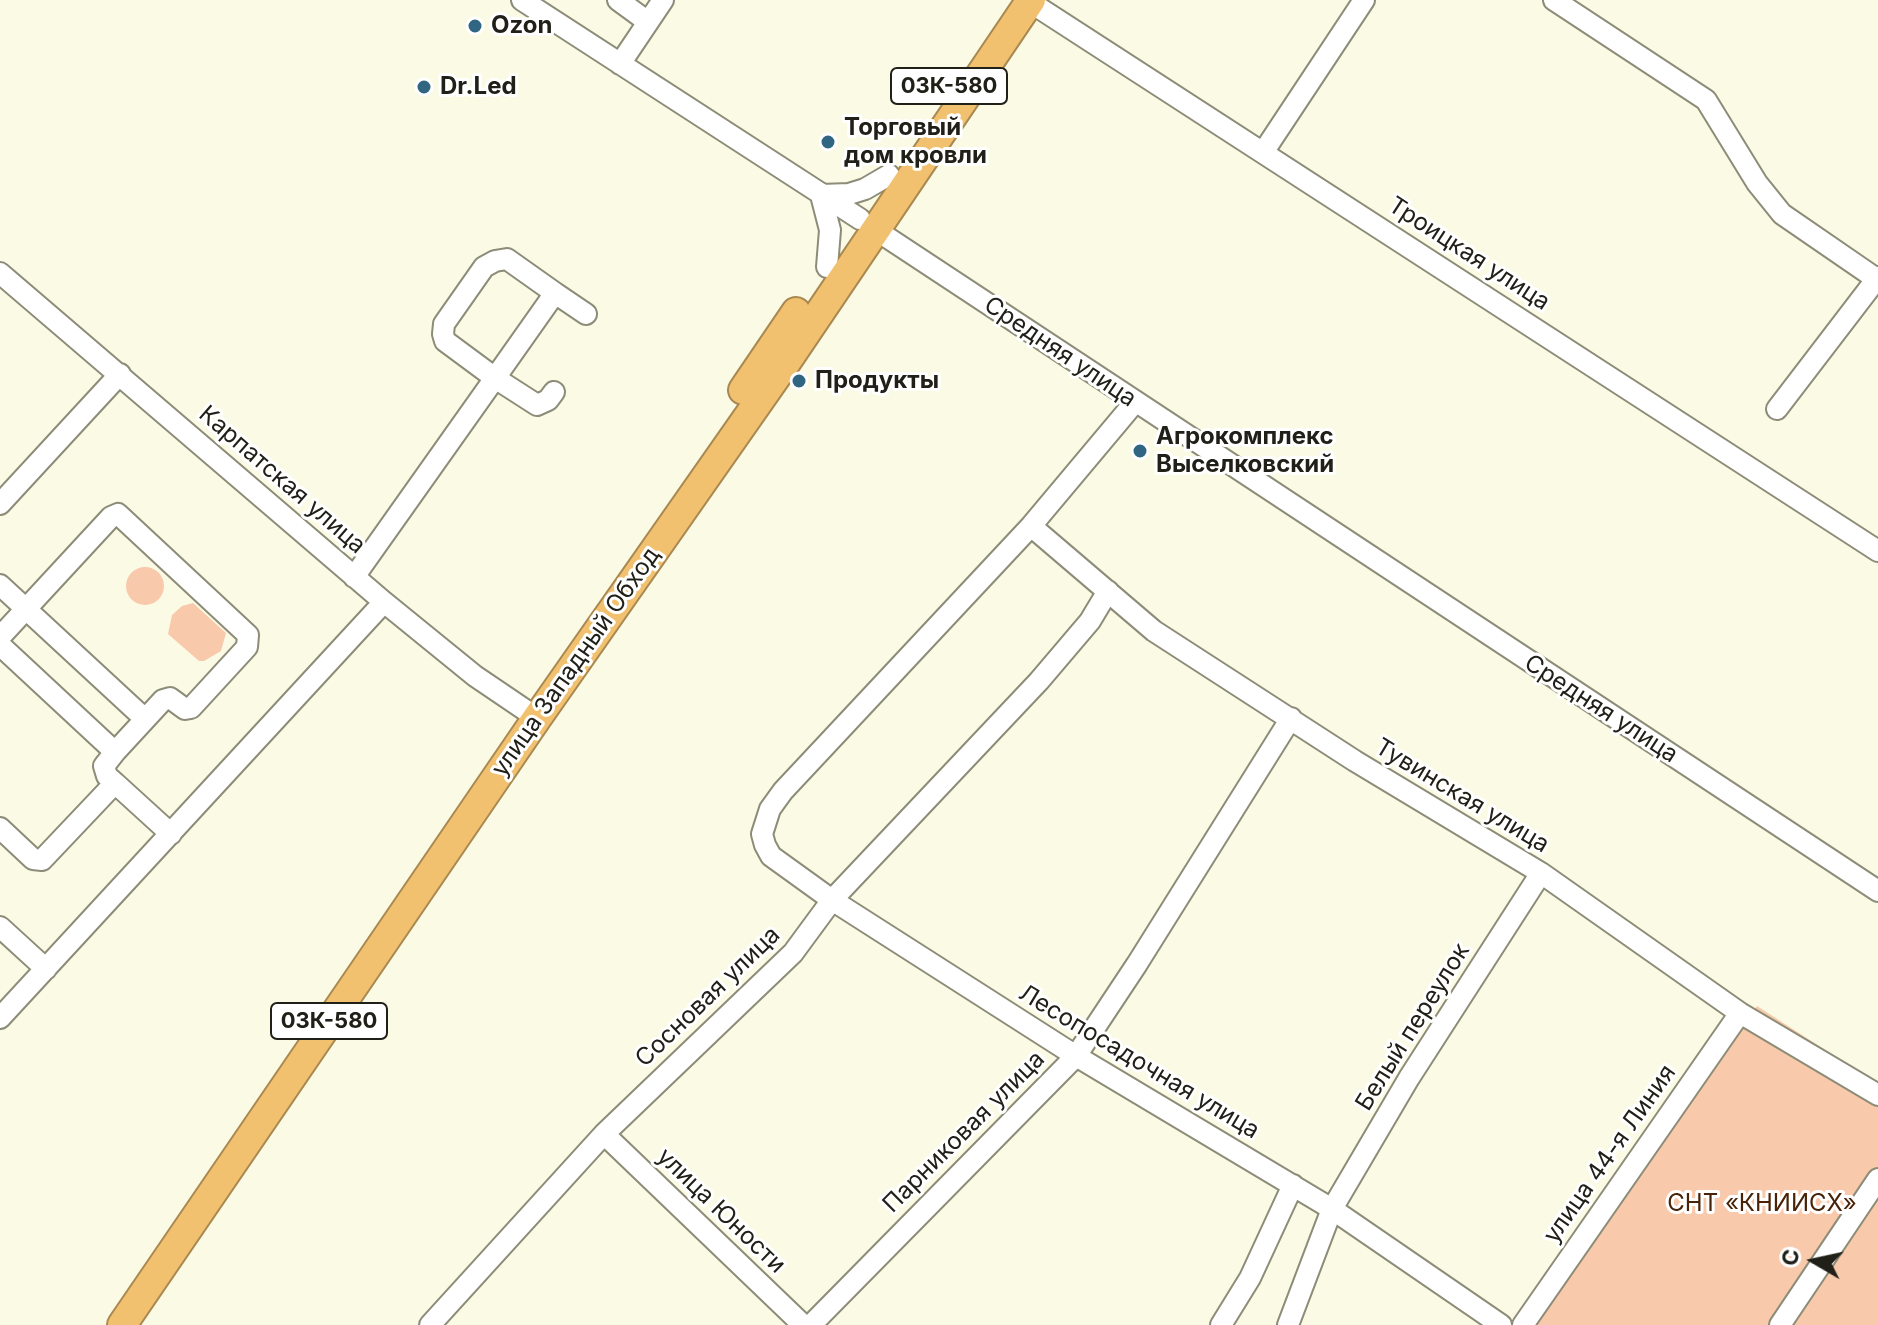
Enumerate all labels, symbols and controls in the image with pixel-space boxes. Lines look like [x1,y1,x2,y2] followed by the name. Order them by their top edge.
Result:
[491,12,552,40] place label: Ozon
[466,17,484,35] marker: Ozon
[891,68,1007,104] road number: 03К-580
[440,73,517,101] place label: Dr.Led
[415,78,433,96] marker: Dr.Led
[844,114,987,170] place label: Торговый дом кровли
[819,133,837,151] marker: Торговый дом кровли
[1383,191,1555,317] street label: Троицкая улица
[979,291,1141,413] street label: Средняя улица
[815,367,939,395] place label: Продукты
[790,372,808,390] marker: Продукты
[193,400,371,560] street label: Карпатская улица
[1156,423,1334,479] place label: Агрокомплекс Выселковский
[1131,442,1149,460] marker: Агрокомплекс Выселковский
[486,542,666,782] street label: улица Западный Обход
[1519,649,1683,769] street label: Средняя улица
[1370,733,1554,859] street label: Тувинская улица
[630,921,786,1073] street label: Сосновая улица
[1350,938,1476,1116] street label: Белый переулок
[1014,979,1264,1145] street label: Лесопосадочная улица
[271,1003,387,1039] road number: 03К-580
[877,1045,1051,1219] street label: Парниковая улица
[1538,1059,1682,1249] street label: улица 44-я Линия
[651,1143,791,1279] street label: улица Юности
[1667,1190,1857,1218] park label: СНТ «КНИИСХ»
[1774,1221,1854,1301] north arrow
[1776,1247,1804,1267] text: С

